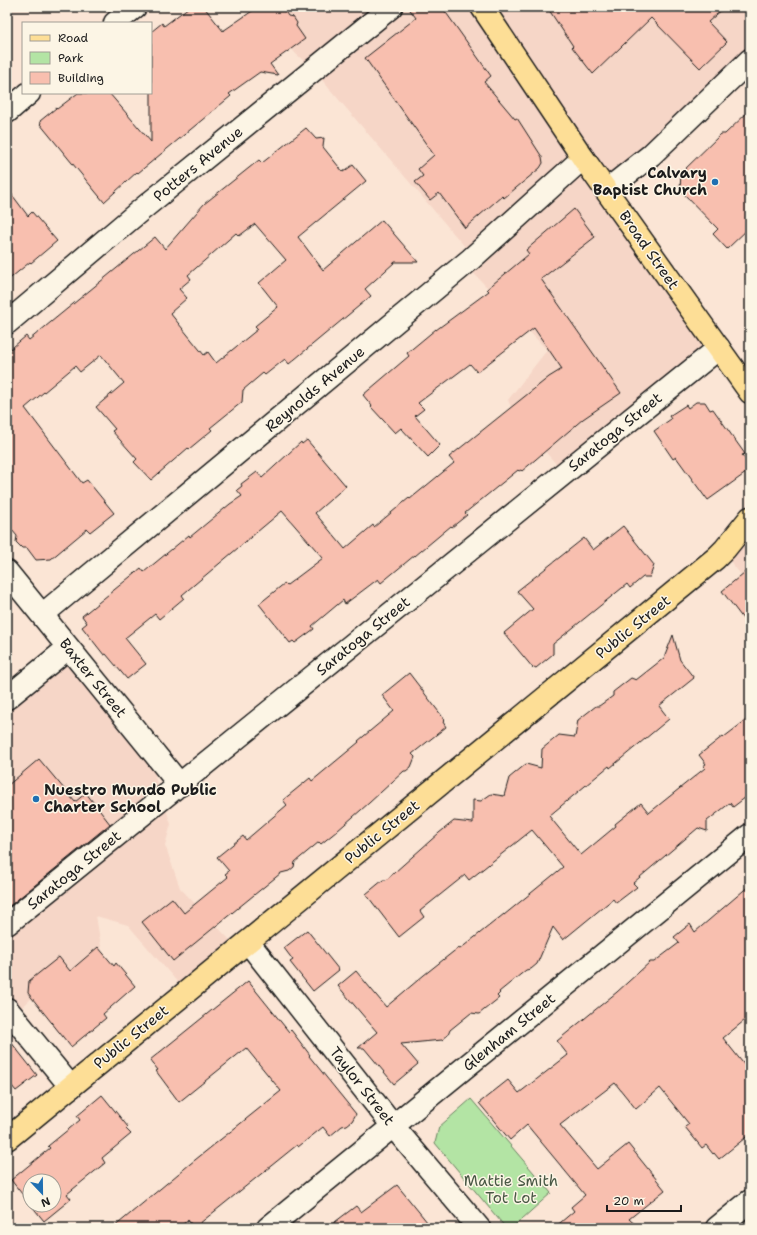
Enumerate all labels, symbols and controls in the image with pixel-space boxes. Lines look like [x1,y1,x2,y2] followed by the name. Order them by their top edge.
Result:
[22,22,152,94] legend
[58,30,89,46] text: Road
[58,50,84,66] text: Park
[58,70,104,86] text: Building
[149,122,247,206] street label: Potters Avenue
[593,163,707,200] place label: Calvary Baptist Church
[710,177,720,187] marker: Calvary Baptist Church
[614,207,684,293] street label: Broad Street
[261,341,369,437] street label: Reynolds Avenue
[564,388,666,476] street label: Saratoga Street
[591,591,675,663] street label: Public Street
[312,592,414,680] street label: Saratoga Street
[55,634,131,722] street label: Baxter Street
[44,780,217,817] place label: Nuestro Mundo Public Charter School
[31,794,41,804] marker: Nuestro Mundo Public Charter School
[340,796,424,868] street label: Public Street
[23,826,125,914] street label: Saratoga Street
[458,988,560,1076] street label: Glenham Street
[89,1001,173,1073] street label: Public Street
[325,1043,399,1129] street label: Taylor Street
[464,1171,558,1208] park label: Mattie Smith Tot Lot
[22,1173,62,1213] north arrow
[607,1187,681,1213] scale bar
[38,1193,52,1211] text: N
[613,1193,644,1209] text: 20 m

